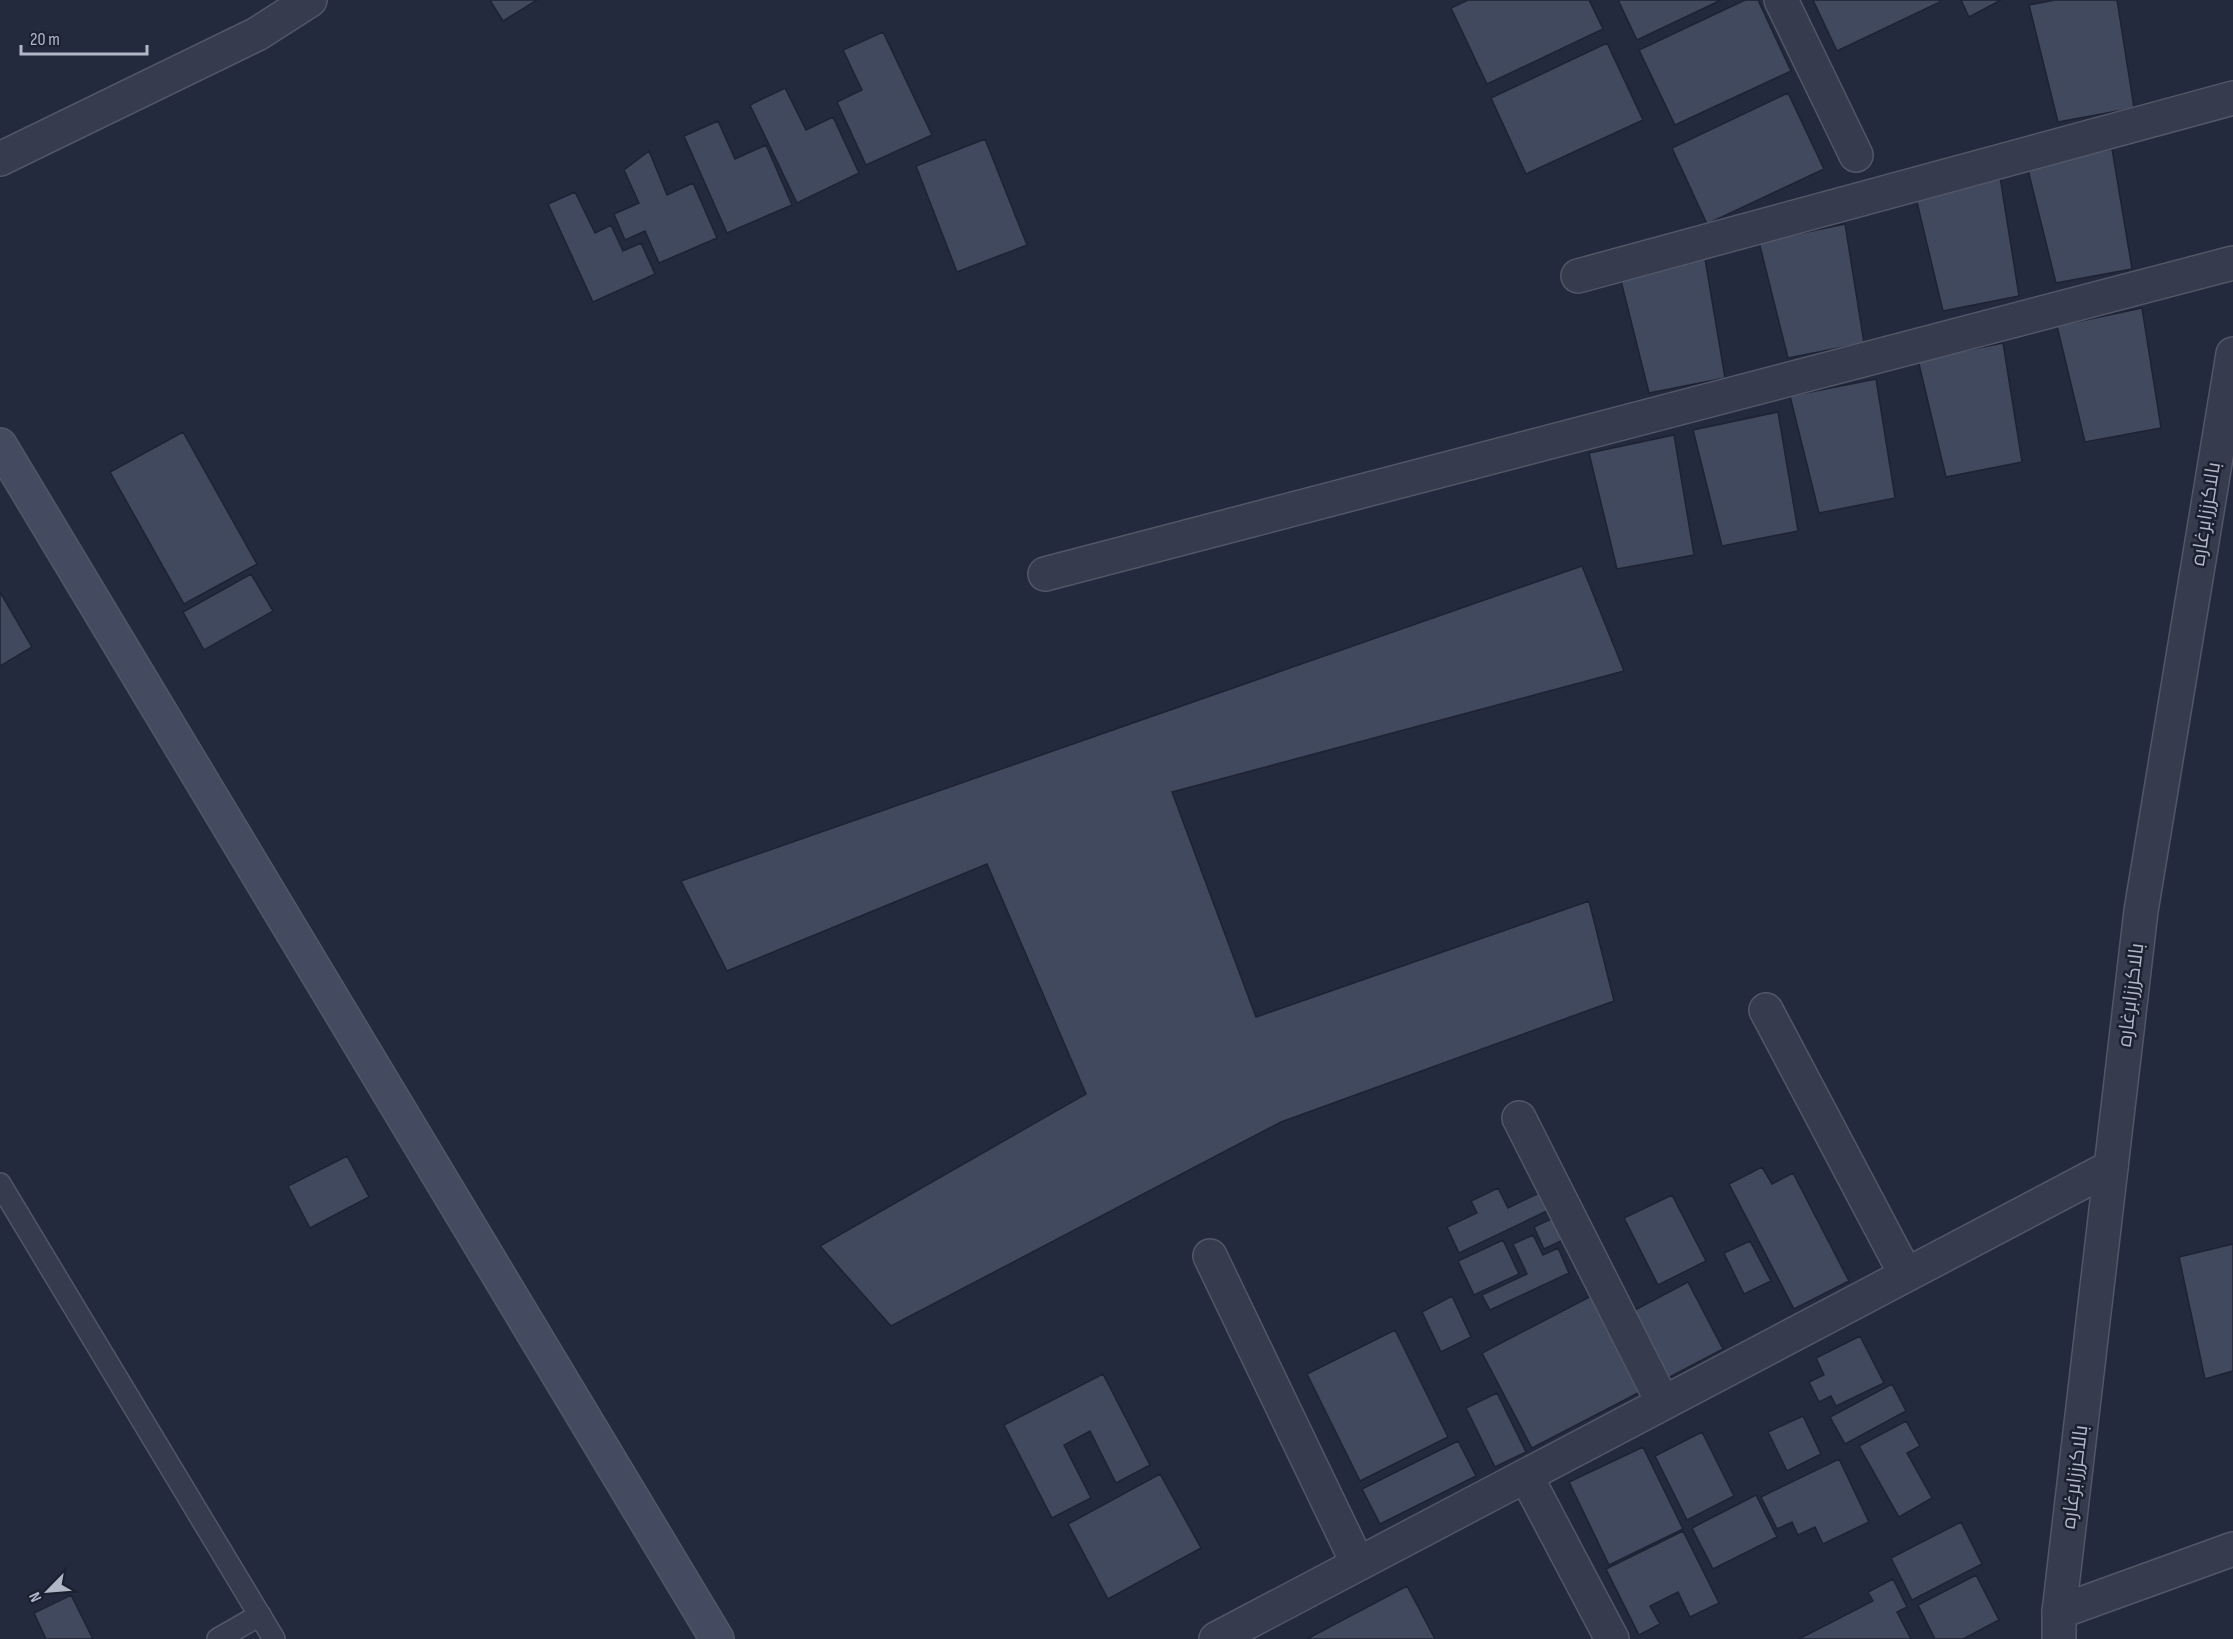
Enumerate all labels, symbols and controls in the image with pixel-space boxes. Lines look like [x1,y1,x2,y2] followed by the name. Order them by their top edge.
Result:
[21,18,147,56] scale bar
[30,29,60,50] text: 20 m
[2186,460,2226,568] street label: بالاکرززابرغاره
[2113,942,2149,1048] street label: بالاکرززابرغاره
[2057,1424,2093,1530] street label: بالاکرززابرغاره
[18,1561,78,1621] north arrow
[25,1589,46,1605] text: N

